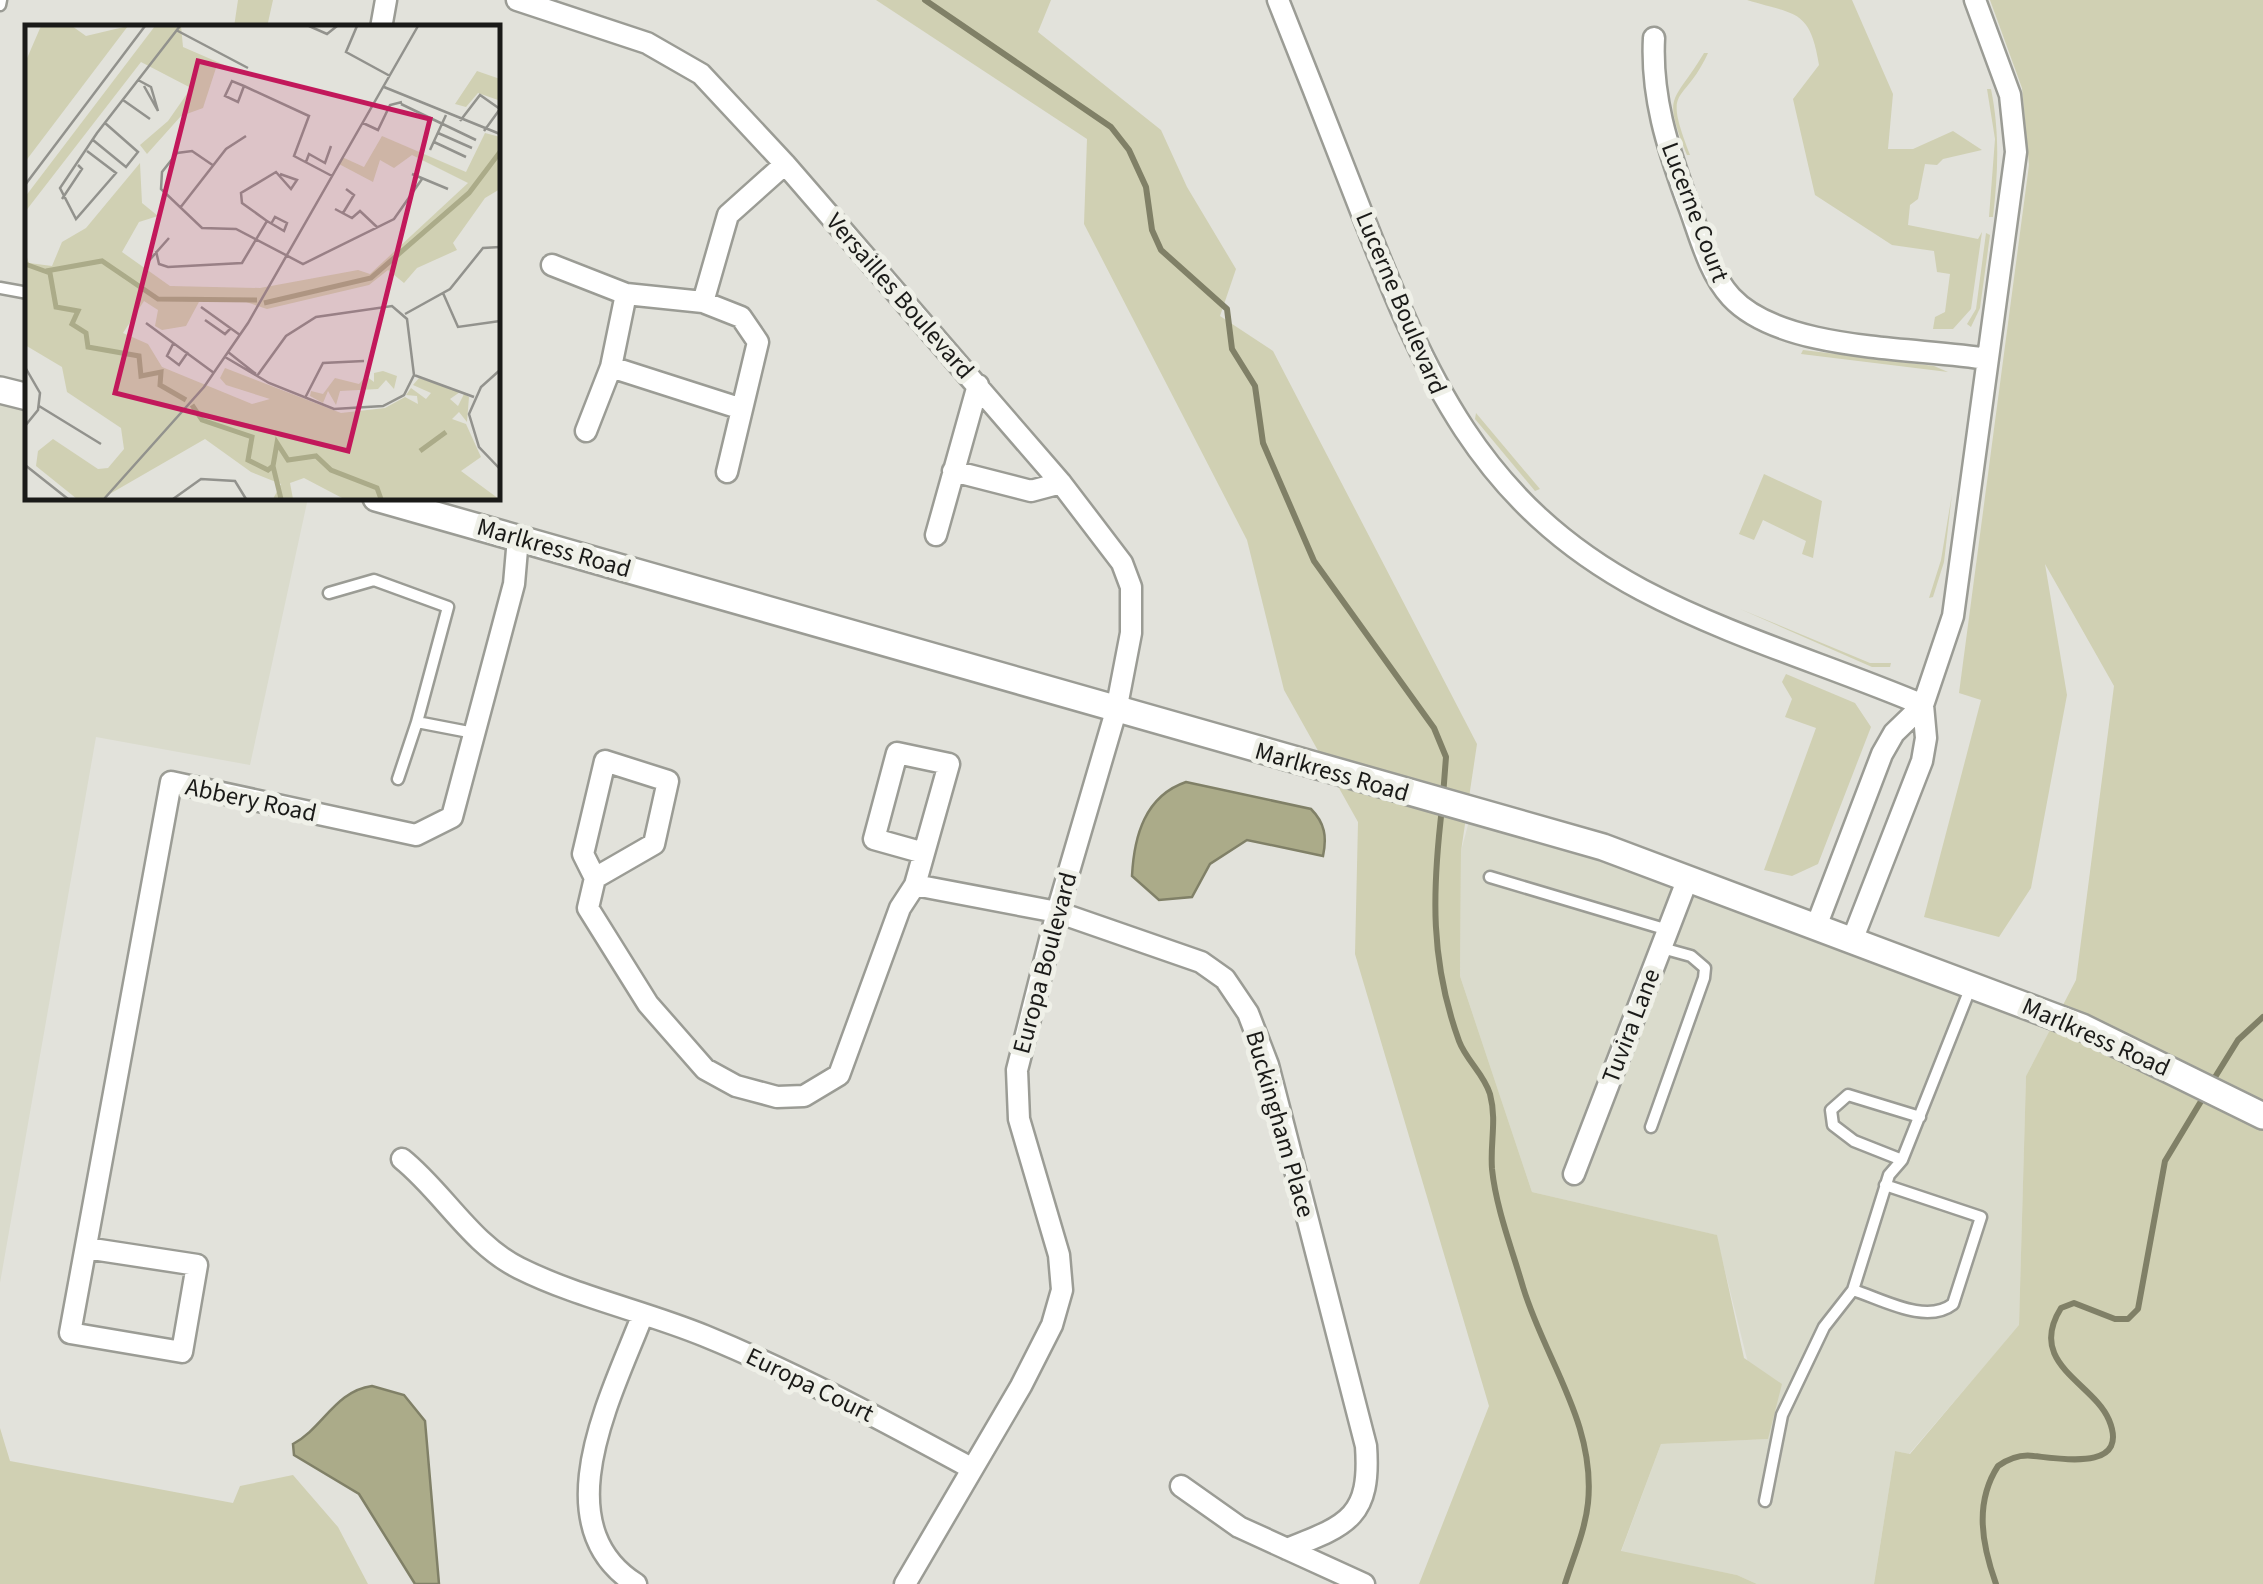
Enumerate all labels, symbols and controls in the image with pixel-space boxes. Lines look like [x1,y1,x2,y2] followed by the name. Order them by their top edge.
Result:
[25,25,500,500] inset map
[1652,137,1738,288] street label: Lucerne Court
[817,205,983,387] street label: Versailles Boulevard
[1346,206,1456,400] street label: Lucerne Boulevard
[473,509,635,587] street label: Marlkress Road
[1251,733,1413,811] street label: Marlkress Road
[182,769,320,831] street label: Abbery Road
[1003,868,1087,1058] street label: Europa Boulevard
[1593,963,1669,1089] street label: Tuvira Lane
[2016,988,2176,1086] street label: Marlkress Road
[1236,1026,1324,1222] street label: Buckingham Place
[740,1338,881,1432] street label: Europa Court

